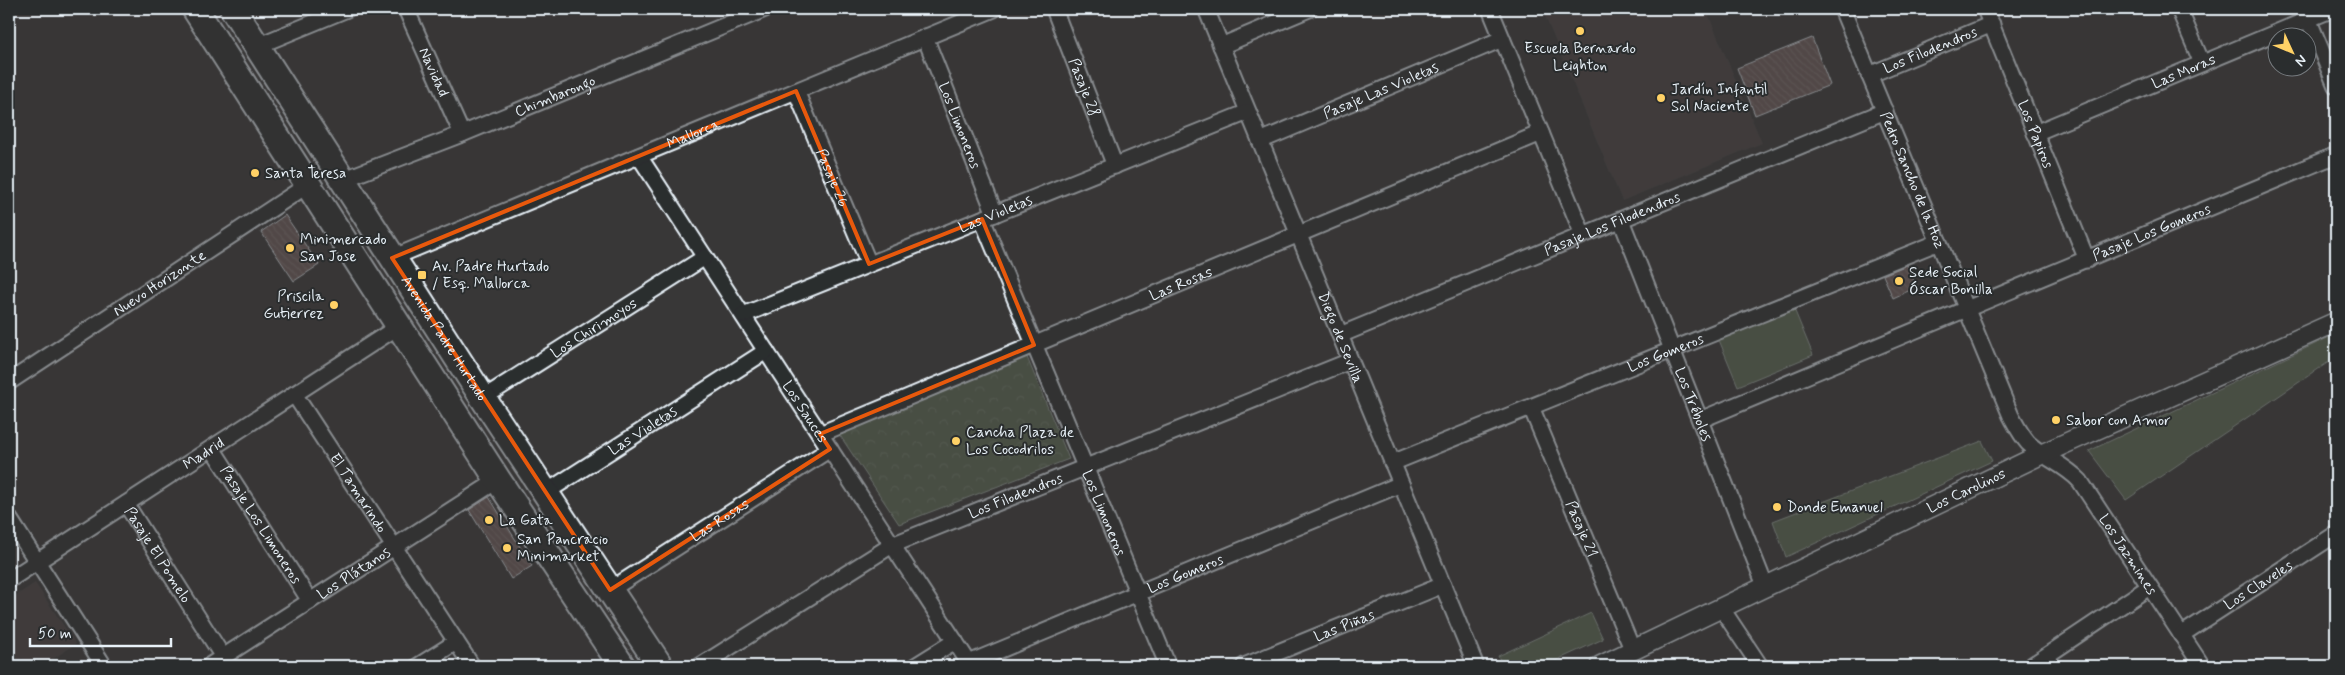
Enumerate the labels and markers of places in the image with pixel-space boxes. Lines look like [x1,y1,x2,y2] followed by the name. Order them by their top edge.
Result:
[1574,25,1586,37] marker: Escuela Bernardo Leighton
[1524,39,1636,76] place label: Escuela Bernardo Leighton
[1671,80,1768,117] place label: Jardín Infantil Sol Naciente
[1655,92,1667,104] marker: Jardín Infantil Sol Naciente
[265,164,346,184] place label: Santa Teresa
[249,167,261,179] marker: Santa Teresa
[300,230,387,267] place label: Minimercado San Jose
[284,242,296,254] marker: Minimercado San Jose
[432,257,549,294] place label: Av. Padre Hurtado / Esq. Mallorca
[1909,263,1993,300] place label: Sede Social Óscar Bonilla
[416,269,428,281] marker: Av. Padre Hurtado / Esq. Mallorca
[1893,275,1905,287] marker: Sede Social Óscar Bonilla
[263,287,325,324] place label: Priscila Gutierrez
[328,299,340,311] marker: Priscila Gutierrez
[2066,411,2171,431] place label: Sabor con Amor
[2050,414,2062,426] marker: Sabor con Amor
[966,423,1074,460] place label: Cancha Plaza de Los Cocodrilos
[950,435,962,447] marker: Cancha Plaza de Los Cocodrilos
[1787,498,1883,518] place label: Donde Emanuel
[1771,501,1783,513] marker: Donde Emanuel
[499,511,553,531] place label: La Gata
[483,514,495,526] marker: La Gata
[517,530,608,567] place label: San Pancracio Minimarket
[501,542,513,554] marker: San Pancracio Minimarket

